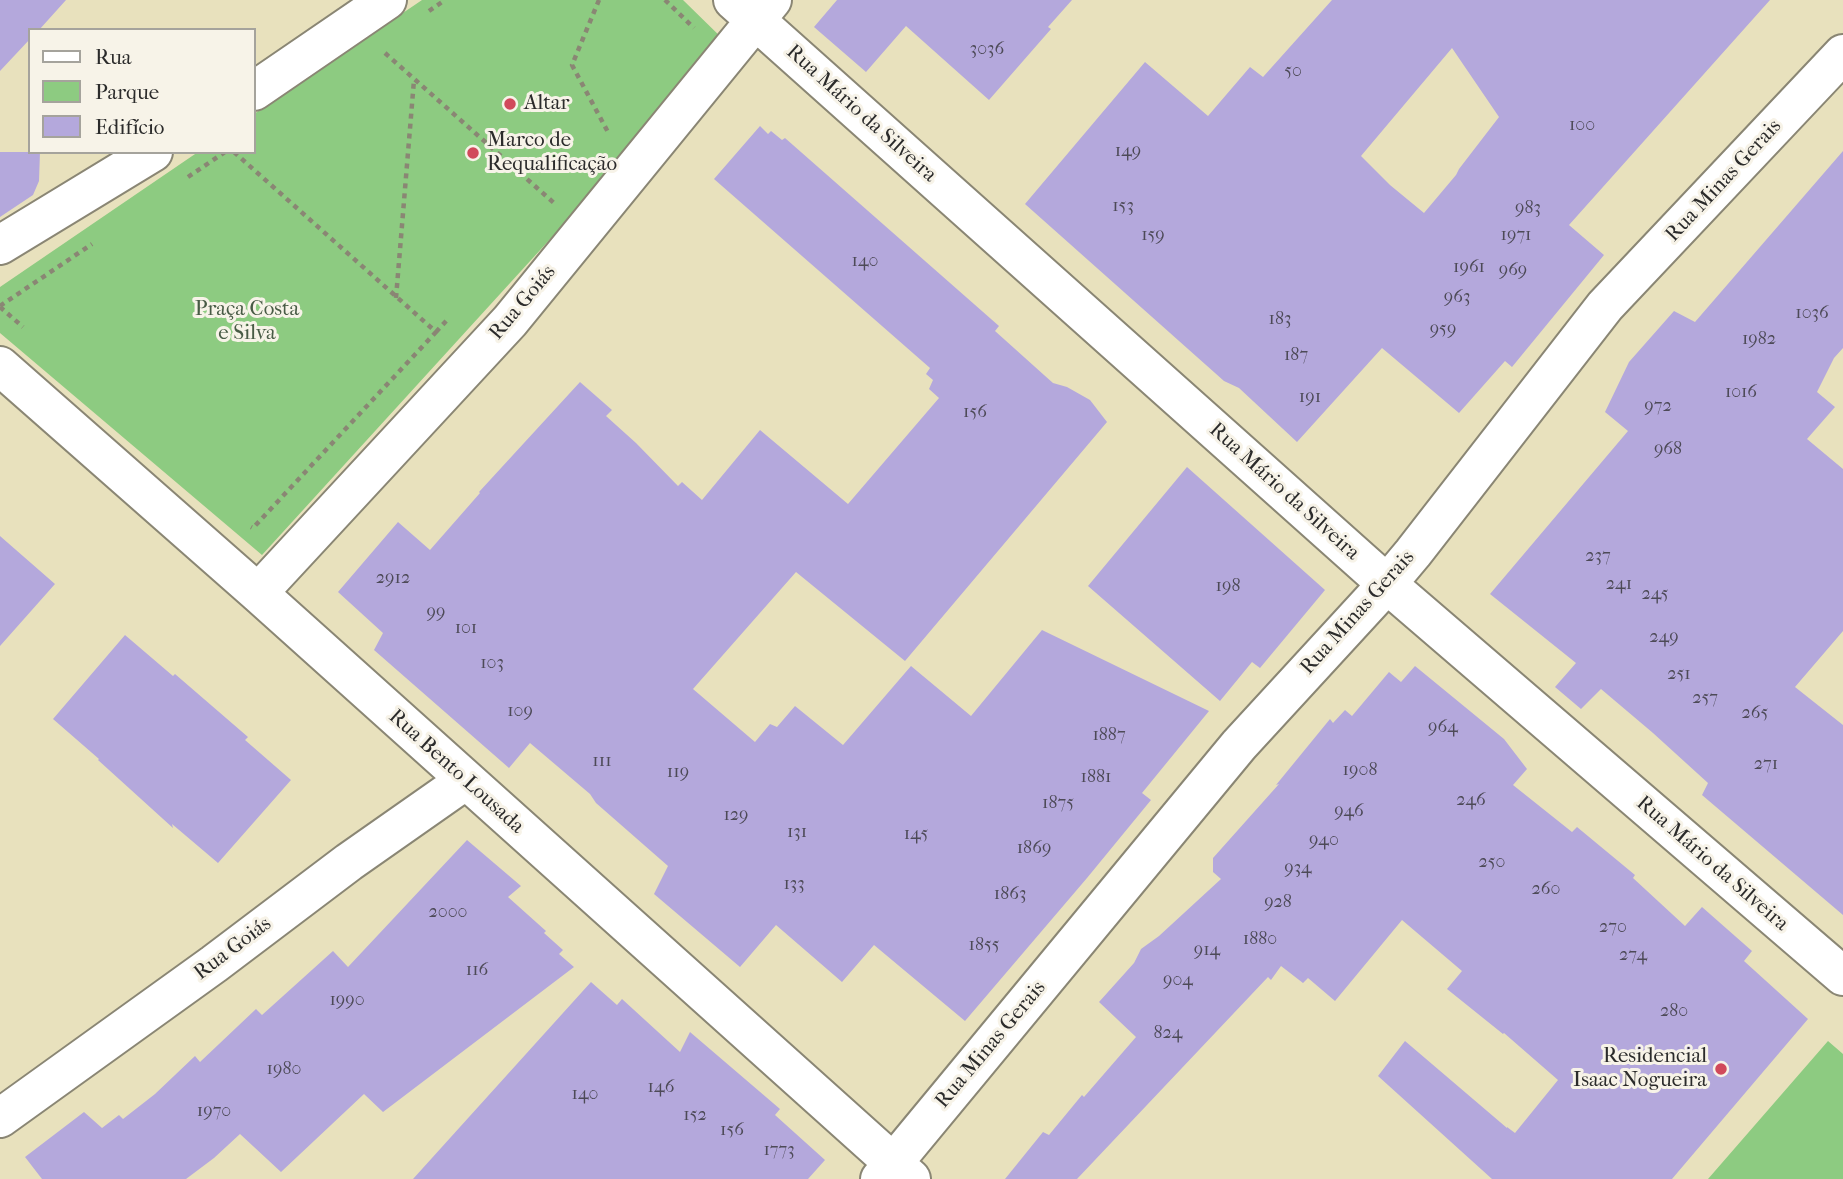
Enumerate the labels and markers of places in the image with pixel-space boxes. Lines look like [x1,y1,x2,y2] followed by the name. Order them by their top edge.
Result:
[524,91,569,117] place label: Altar
[502,96,518,112] marker: Altar
[487,128,617,178] place label: Marco de Requalificação
[465,145,481,161] marker: Marco de Requalificação
[1573,1044,1707,1094] place label: Residencial Isaac Nogueira
[1713,1061,1729,1077] marker: Residencial Isaac Nogueira

